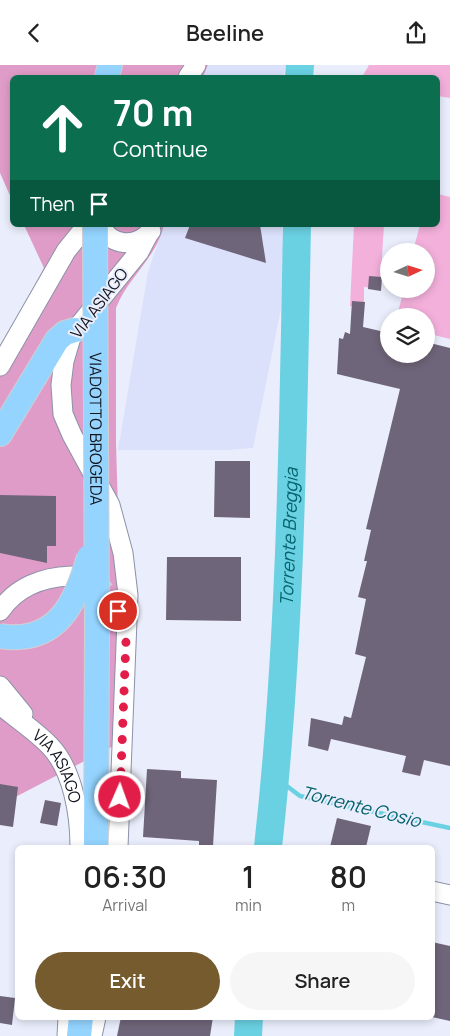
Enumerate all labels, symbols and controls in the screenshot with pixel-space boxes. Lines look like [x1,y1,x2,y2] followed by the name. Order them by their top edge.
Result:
[186,18,264,48] text: Beeline
[20,19,48,47] icon: back
[402,19,430,47] icon: share
[113,89,193,137] text: 70 m
[30,95,95,160] icon: ahead
[113,134,208,164] text: Continue
[85,190,113,218] icon: arrive
[30,191,75,217] text: Then
[380,243,435,297] north arrow
[380,243,435,363] map controls
[65,263,133,343] street label: VIA ASIAGO
[380,308,435,363] button: layers
[85,353,107,505] street label: VIADOTTO BROGEDA
[274,466,303,606] water label: Torrente Breggia
[97,590,139,632] pin
[104,597,132,625] icon: arrive
[28,724,87,805] street label: VIA ASIAGO
[93,770,145,822] position arrow
[299,780,425,833] water label: Torrente Cosio
[83,856,167,897] text: 06:30
[242,856,255,897] text: 1
[330,856,367,897] text: 80
[102,894,148,916] text: Arrival
[235,894,262,916] text: min
[342,894,355,916] text: m
[35,952,220,1010] button: Exit
[230,952,415,1010] button: Share

